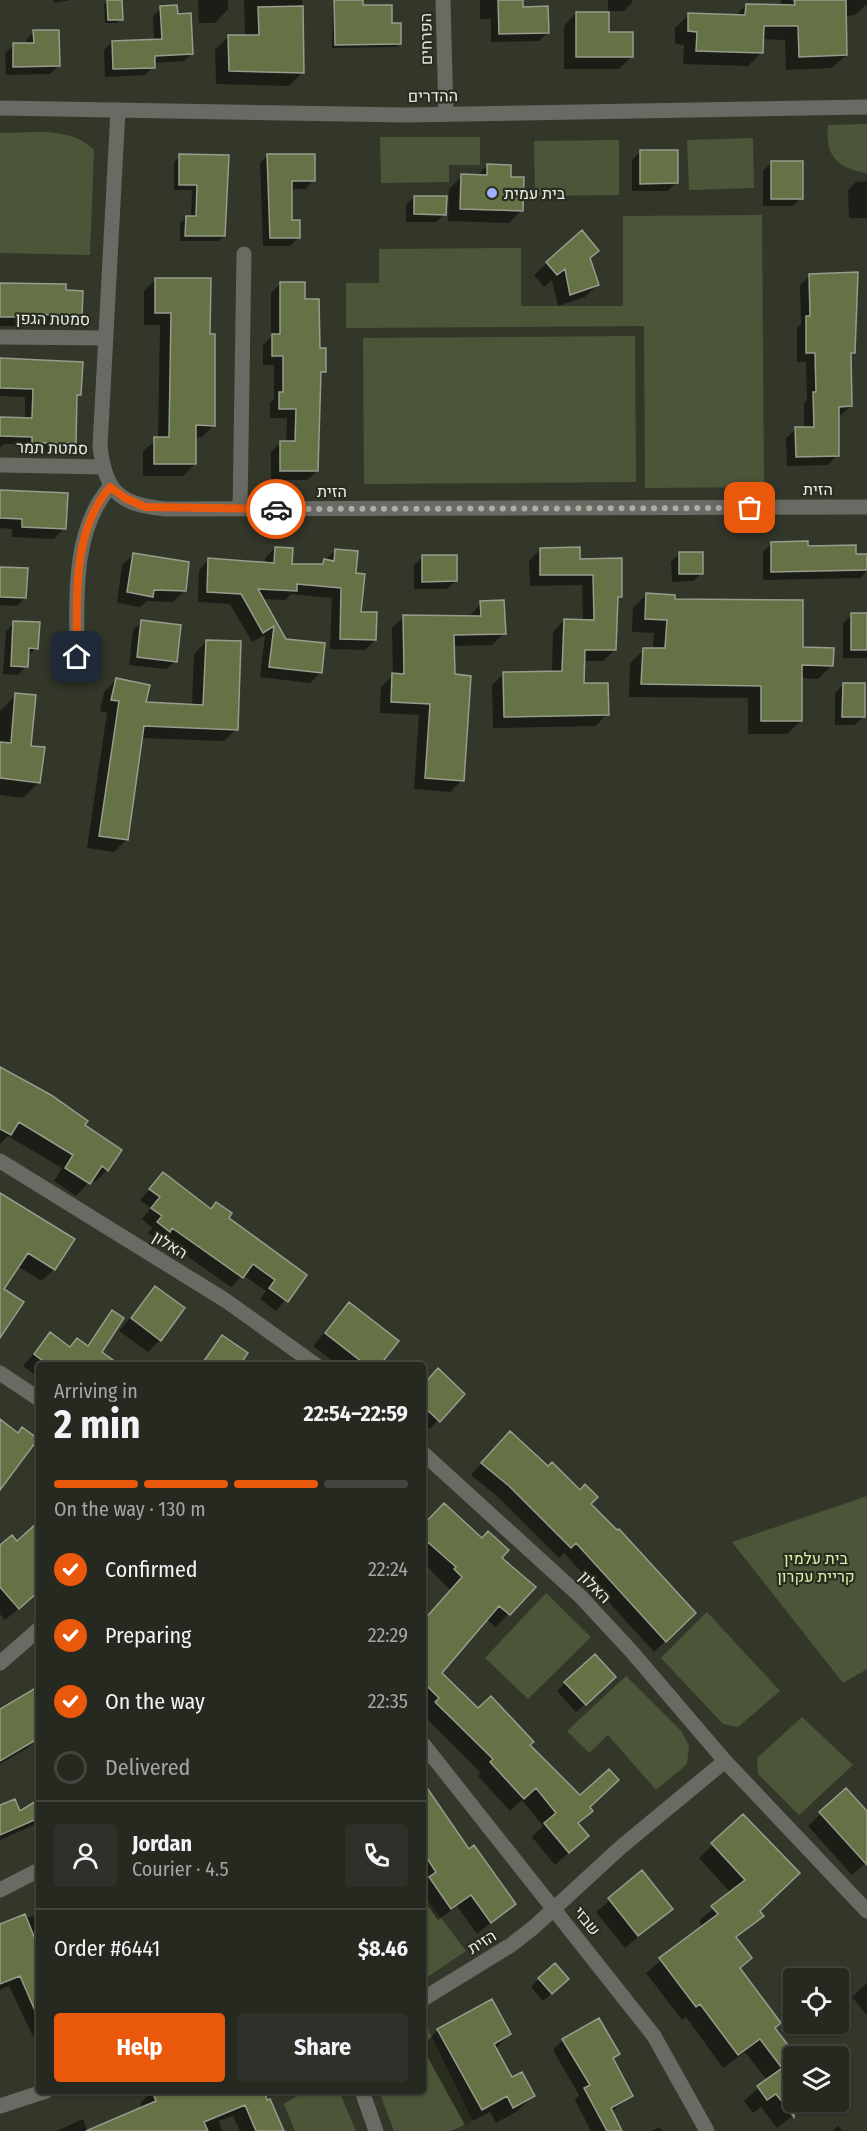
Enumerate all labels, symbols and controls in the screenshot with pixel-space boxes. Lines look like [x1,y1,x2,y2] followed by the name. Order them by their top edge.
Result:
[416,13,436,65] street label: הפרחים
[408,86,458,106] street label: ההדרים
[504,184,566,203] place label: בית עמית
[485,186,499,200] marker: בית עמית
[16,309,90,329] street label: סמטת הגפן
[16,438,88,458] street label: סמטת תמר
[246,479,306,539] courier
[803,480,833,499] street label: הזית
[317,482,347,501] street label: הזית
[724,482,775,533] pin
[733,491,766,524] icon: bag
[260,493,293,526] icon: car
[51,631,102,682] pin
[60,640,93,673] icon: home
[149,1227,191,1263] street label: האלון
[54,1379,138,1403] text: Arriving in
[303,1400,408,1427] text: 22:54–22:59
[54,1402,140,1448] text: 2 min
[54,1497,206,1521] text: On the way · 130 m
[777,1549,855,1586] park label: בית עלמין קריית עקרון
[54,1553,87,1586] icon: check
[105,1556,198,1583] text: Confirmed
[368,1557,408,1581] text: 22:24
[575,1567,615,1607] street label: האלון
[54,1619,87,1652] icon: check
[105,1622,191,1649] text: Preparing
[368,1623,408,1647] text: 22:29
[54,1685,87,1718] icon: check
[105,1688,205,1715] text: On the way
[368,1689,408,1713] text: 22:35
[105,1754,190,1781] text: Delivered
[54,1824,117,1887] button: person
[345,1824,408,1887] button: phone
[132,1830,192,1857] text: Jordan
[132,1857,229,1881] text: Courier · 4.5
[570,1903,604,1939] street label: שבזי
[464,1926,500,1958] street label: הזית
[54,1935,160,1962] text: Order #6441
[358,1935,408,1962] text: $8.46
[783,1968,849,2112] map controls
[783,1968,849,2034] button: locate
[54,2013,225,2082] button: Help
[237,2013,408,2082] button: Share
[783,2046,849,2112] button: layers

